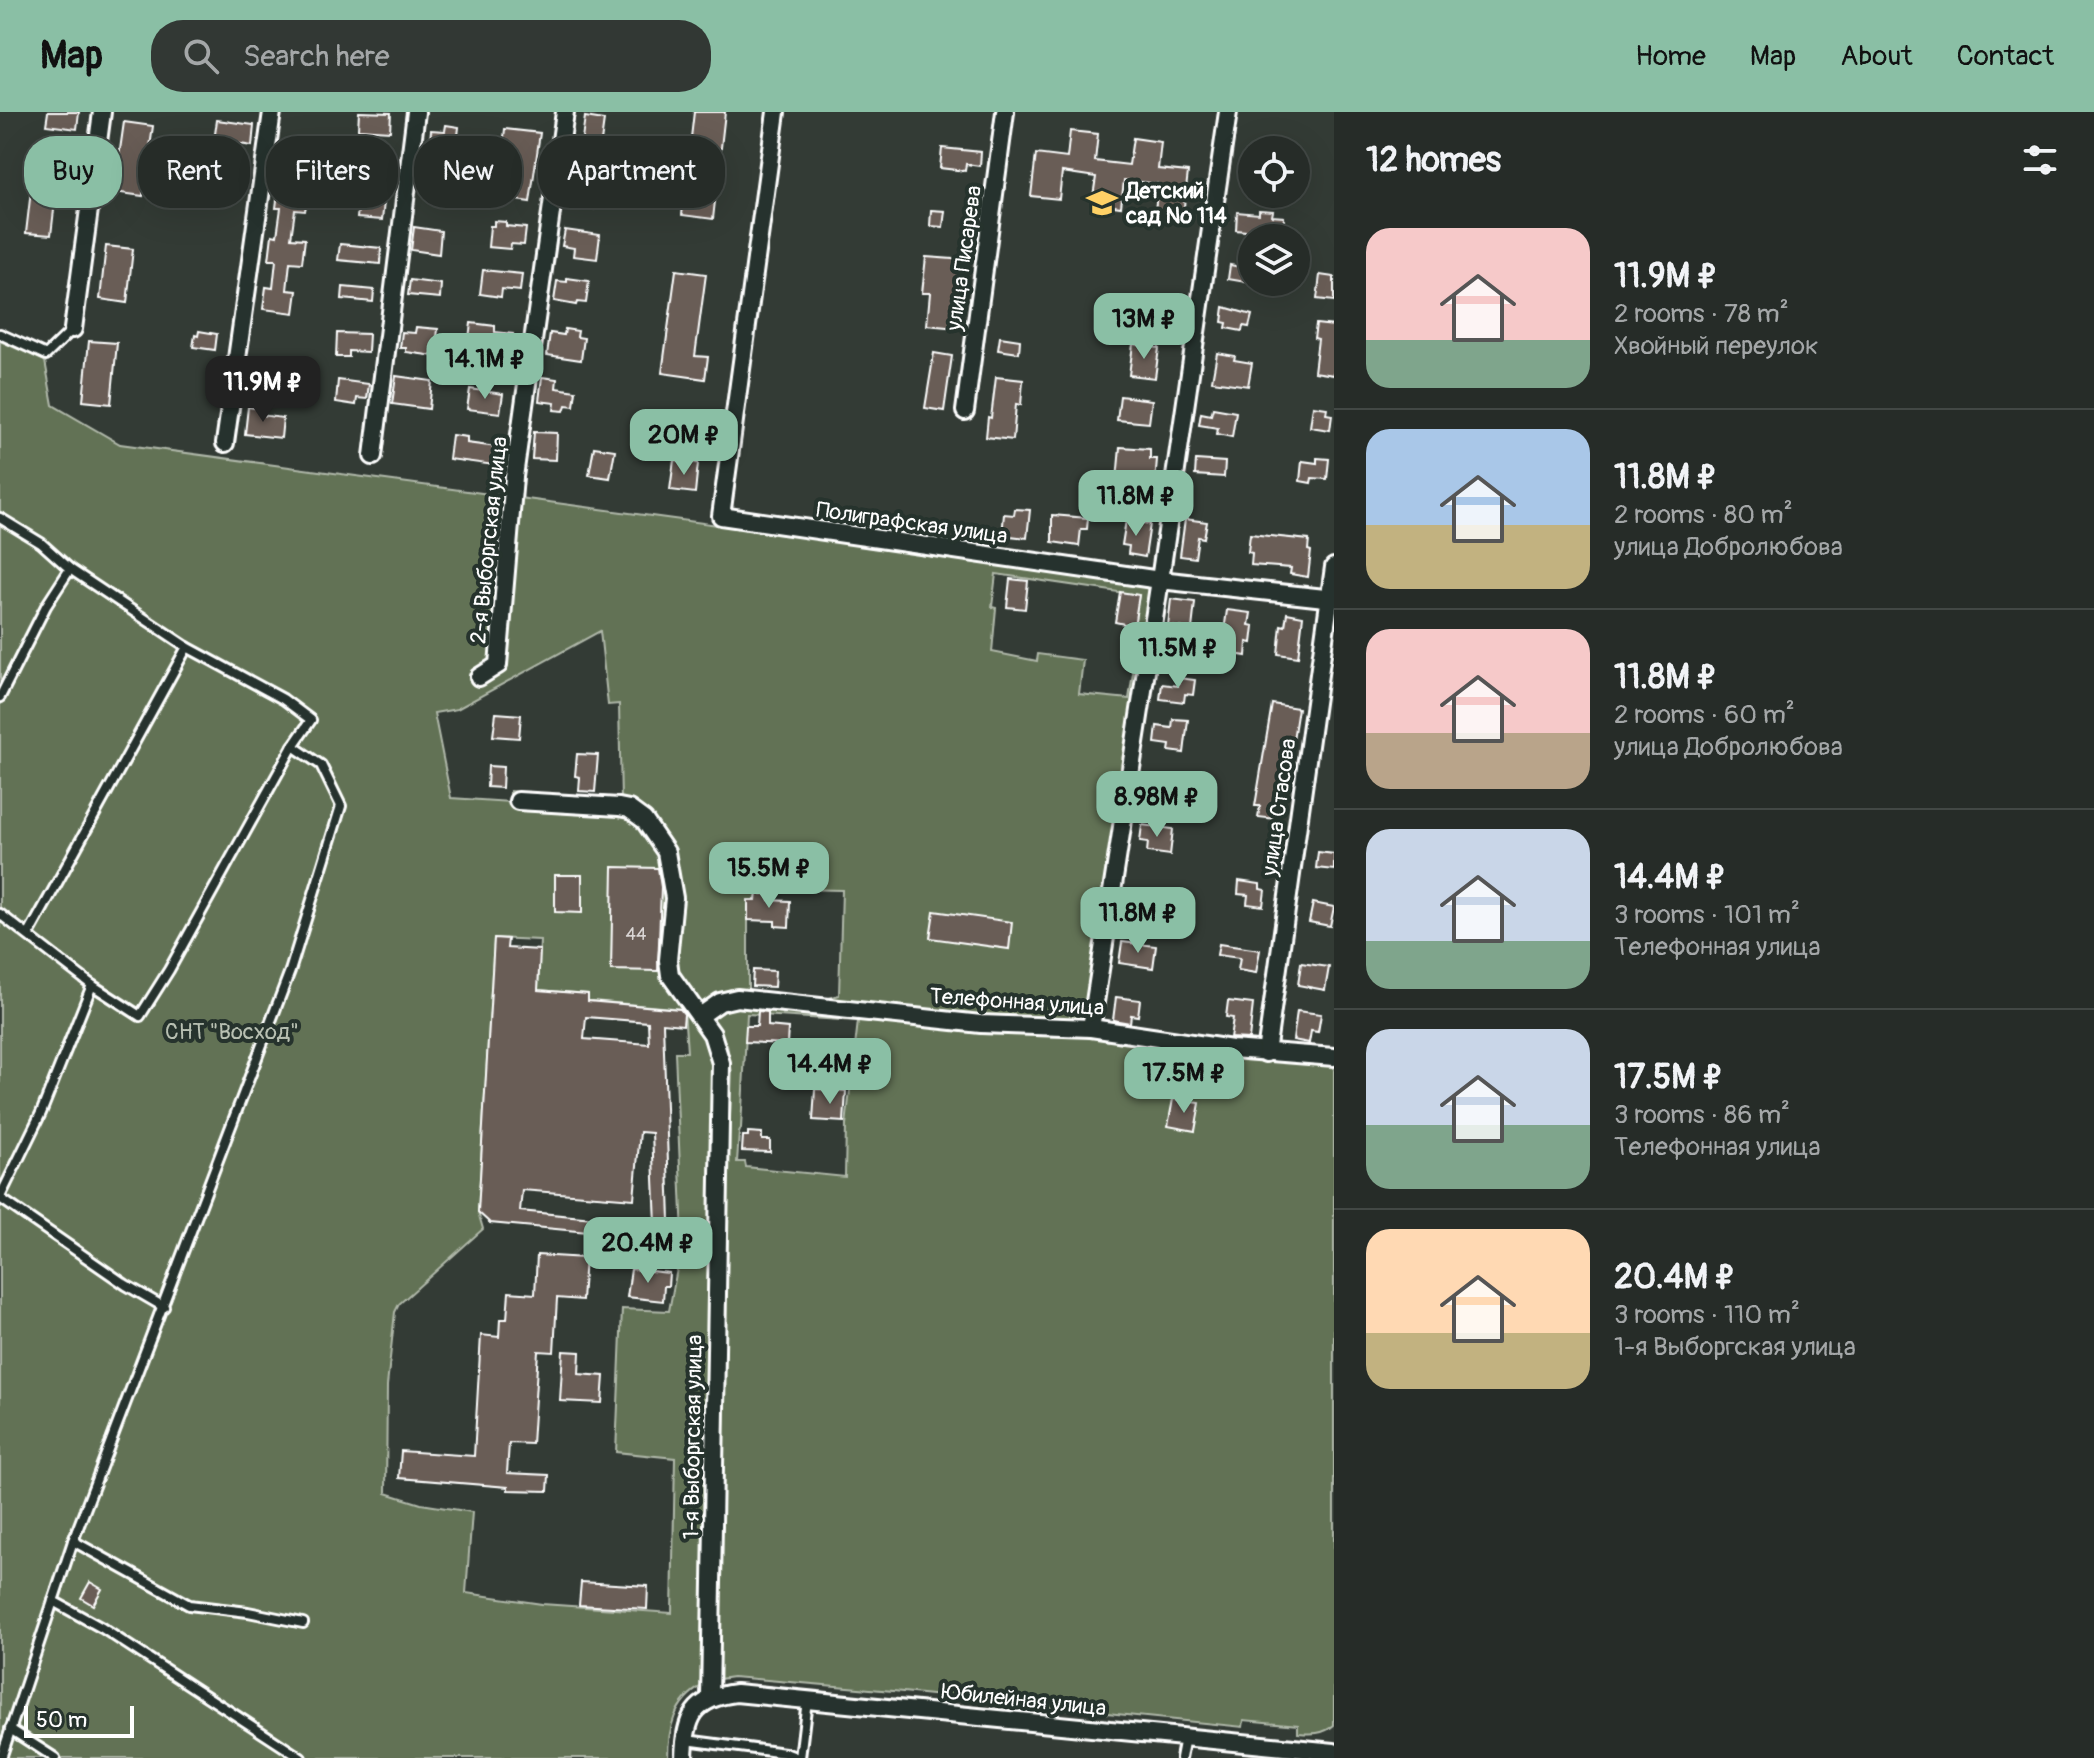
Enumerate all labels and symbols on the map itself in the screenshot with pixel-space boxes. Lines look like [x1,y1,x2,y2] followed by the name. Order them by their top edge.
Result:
[1124,177,1227,230] place label: Детский сад № 114
[940,184,988,333] street label: улица Писарева
[1085,186,1119,220] school or university icon: Детский сад № 114
[1088,293,1200,361] pin: 13M ₽
[411,333,559,401] pin: 14.1M ₽
[189,356,337,424] pin: 11.9M ₽
[628,409,740,477] pin: 20M ₽
[464,435,514,645] street label: 2-я Выборгская улица
[1062,470,1210,538] pin: 11.8M ₽
[815,496,1009,550] street label: Полиграфская улица
[1104,622,1252,690] pin: 11.5M ₽
[1255,737,1302,879] street label: улица Стасова
[1083,771,1231,839] pin: 8.98M ₽
[695,842,843,910] pin: 15.5M ₽
[1064,887,1212,955] pin: 11.8M ₽
[626,923,647,946] house number: 44
[929,982,1105,1022] street label: Телефонная улица
[165,1018,299,1046] park label: СНТ "Восход"
[756,1038,904,1106] pin: 14.4M ₽
[1110,1047,1258,1115] pin: 17.5M ₽
[574,1217,722,1285] pin: 20.4M ₽
[677,1334,709,1540] street label: 1-я Выборгская улица
[940,1677,1108,1723] street label: Юбилейная улица
[24,1702,134,1738] scale bar

